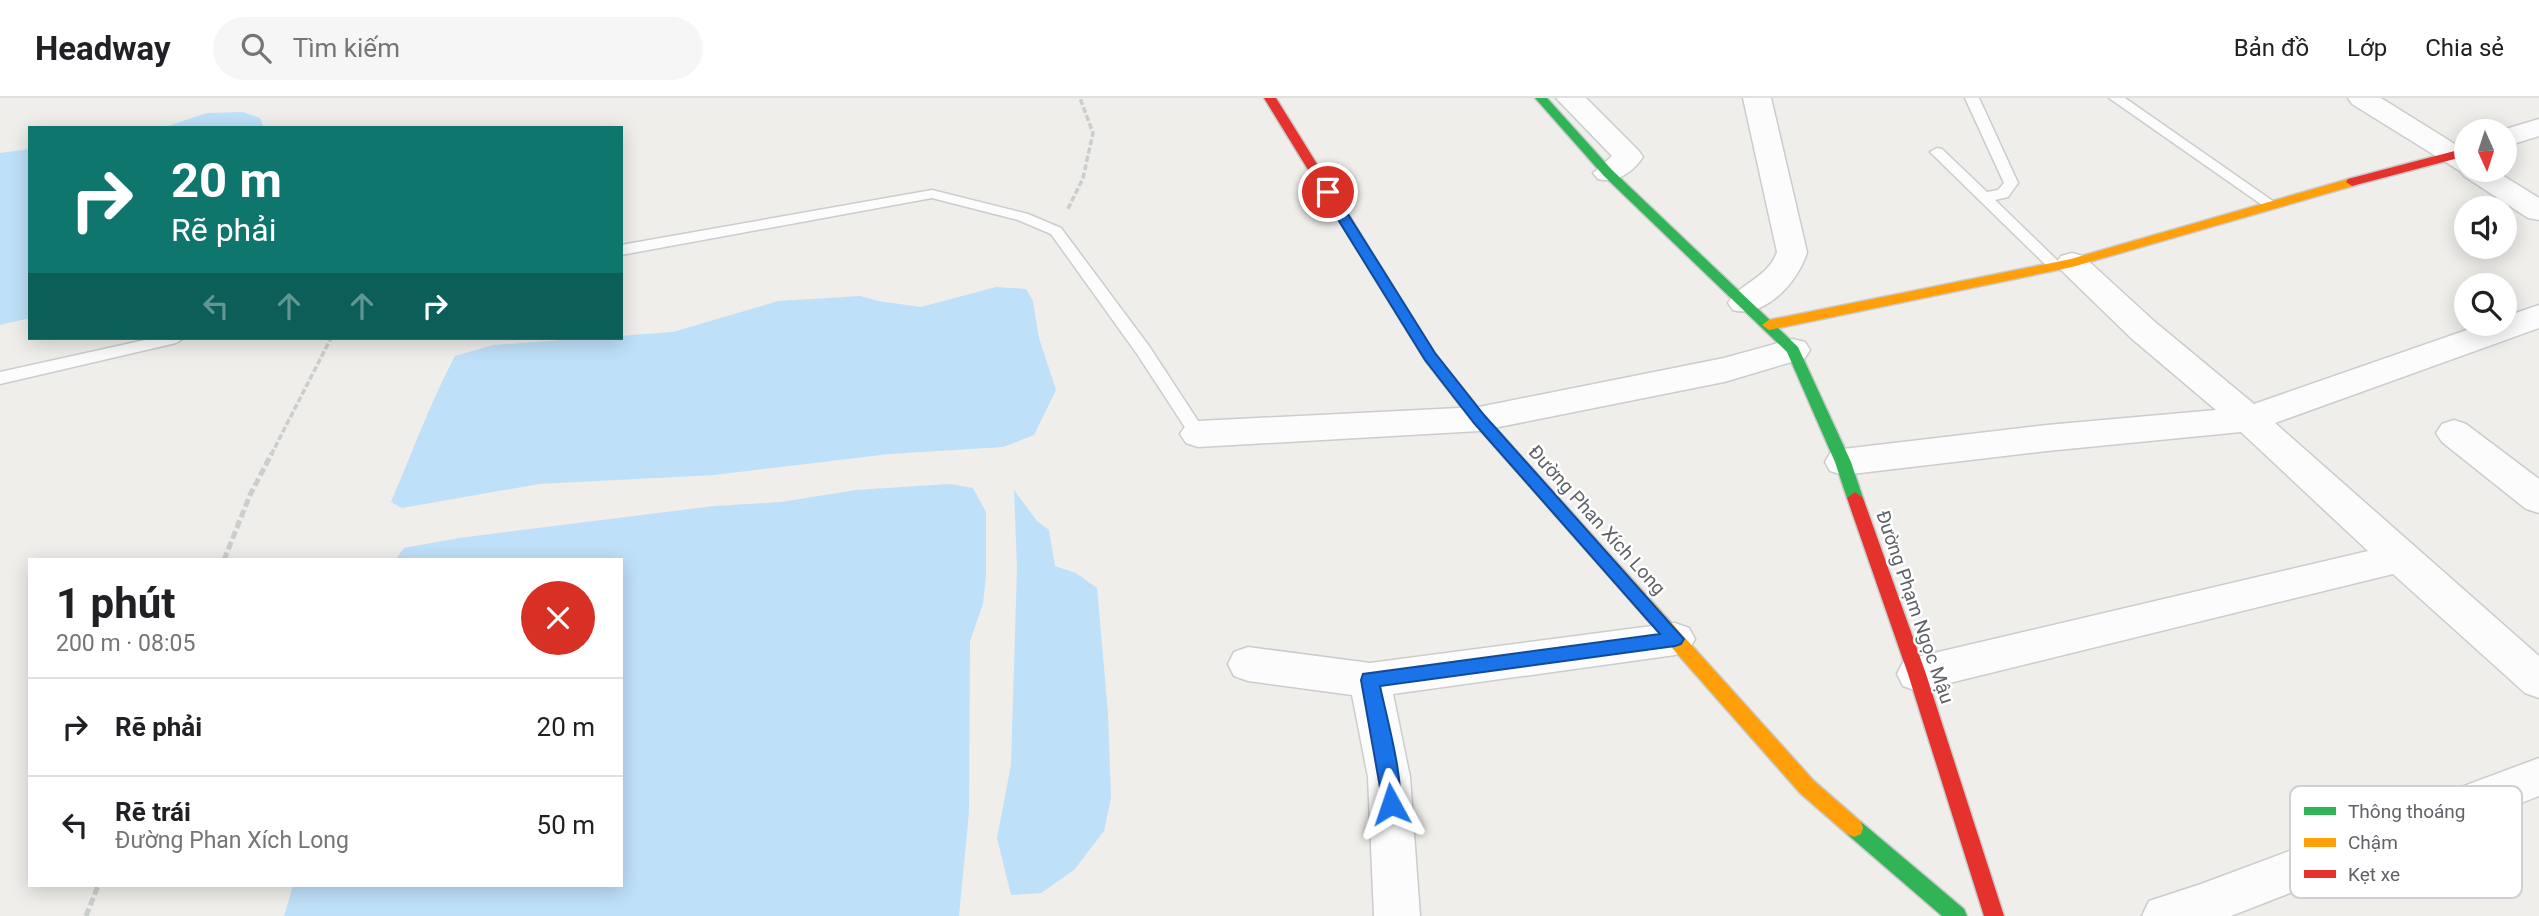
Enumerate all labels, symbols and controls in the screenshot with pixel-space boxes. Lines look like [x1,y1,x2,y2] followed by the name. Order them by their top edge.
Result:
[213,17,703,80] search box
[35,29,171,68] text: Headway
[237,29,275,67] icon: search
[293,33,400,63] text: Tìm kiếm
[2234,34,2309,62] text: Bản đồ
[2347,34,2387,62] text: Lớp
[2425,34,2504,62] text: Chia sẻ
[2454,119,2516,182] north arrow
[2454,119,2517,336] map controls
[171,152,282,209] text: 20 m
[56,154,147,245] icon: right
[1298,162,1358,222] pin
[1309,173,1347,211] icon: arrive
[2454,196,2517,259] button: sound
[171,211,276,249] text: Rẽ phải
[2454,273,2517,336] button: search
[197,287,235,325] icon: left
[270,287,308,325] icon: ahead
[343,287,381,325] icon: ahead
[416,287,454,325] icon: right
[1524,441,1670,599] street label: Đường Phan Xích Long
[1871,508,1959,706] street label: Đường Phạm Ngọc Mậu
[56,579,175,628] text: 1 phút
[521,581,595,655] button: close
[56,630,195,657] text: 200 m · 08:05
[56,708,94,746] icon: right
[115,712,202,742] text: Rẽ phải
[537,712,595,742] text: 20 m
[1354,767,1428,841] position arrow
[2290,786,2522,898] legend
[115,797,191,827] text: Rẽ trái
[2348,800,2466,823] text: Thông thoáng
[56,806,94,844] icon: left
[537,810,595,840] text: 50 m
[115,827,349,854] text: Đường Phan Xích Long
[2348,831,2398,854] text: Chậm
[2348,863,2400,886] text: Kẹt xe

